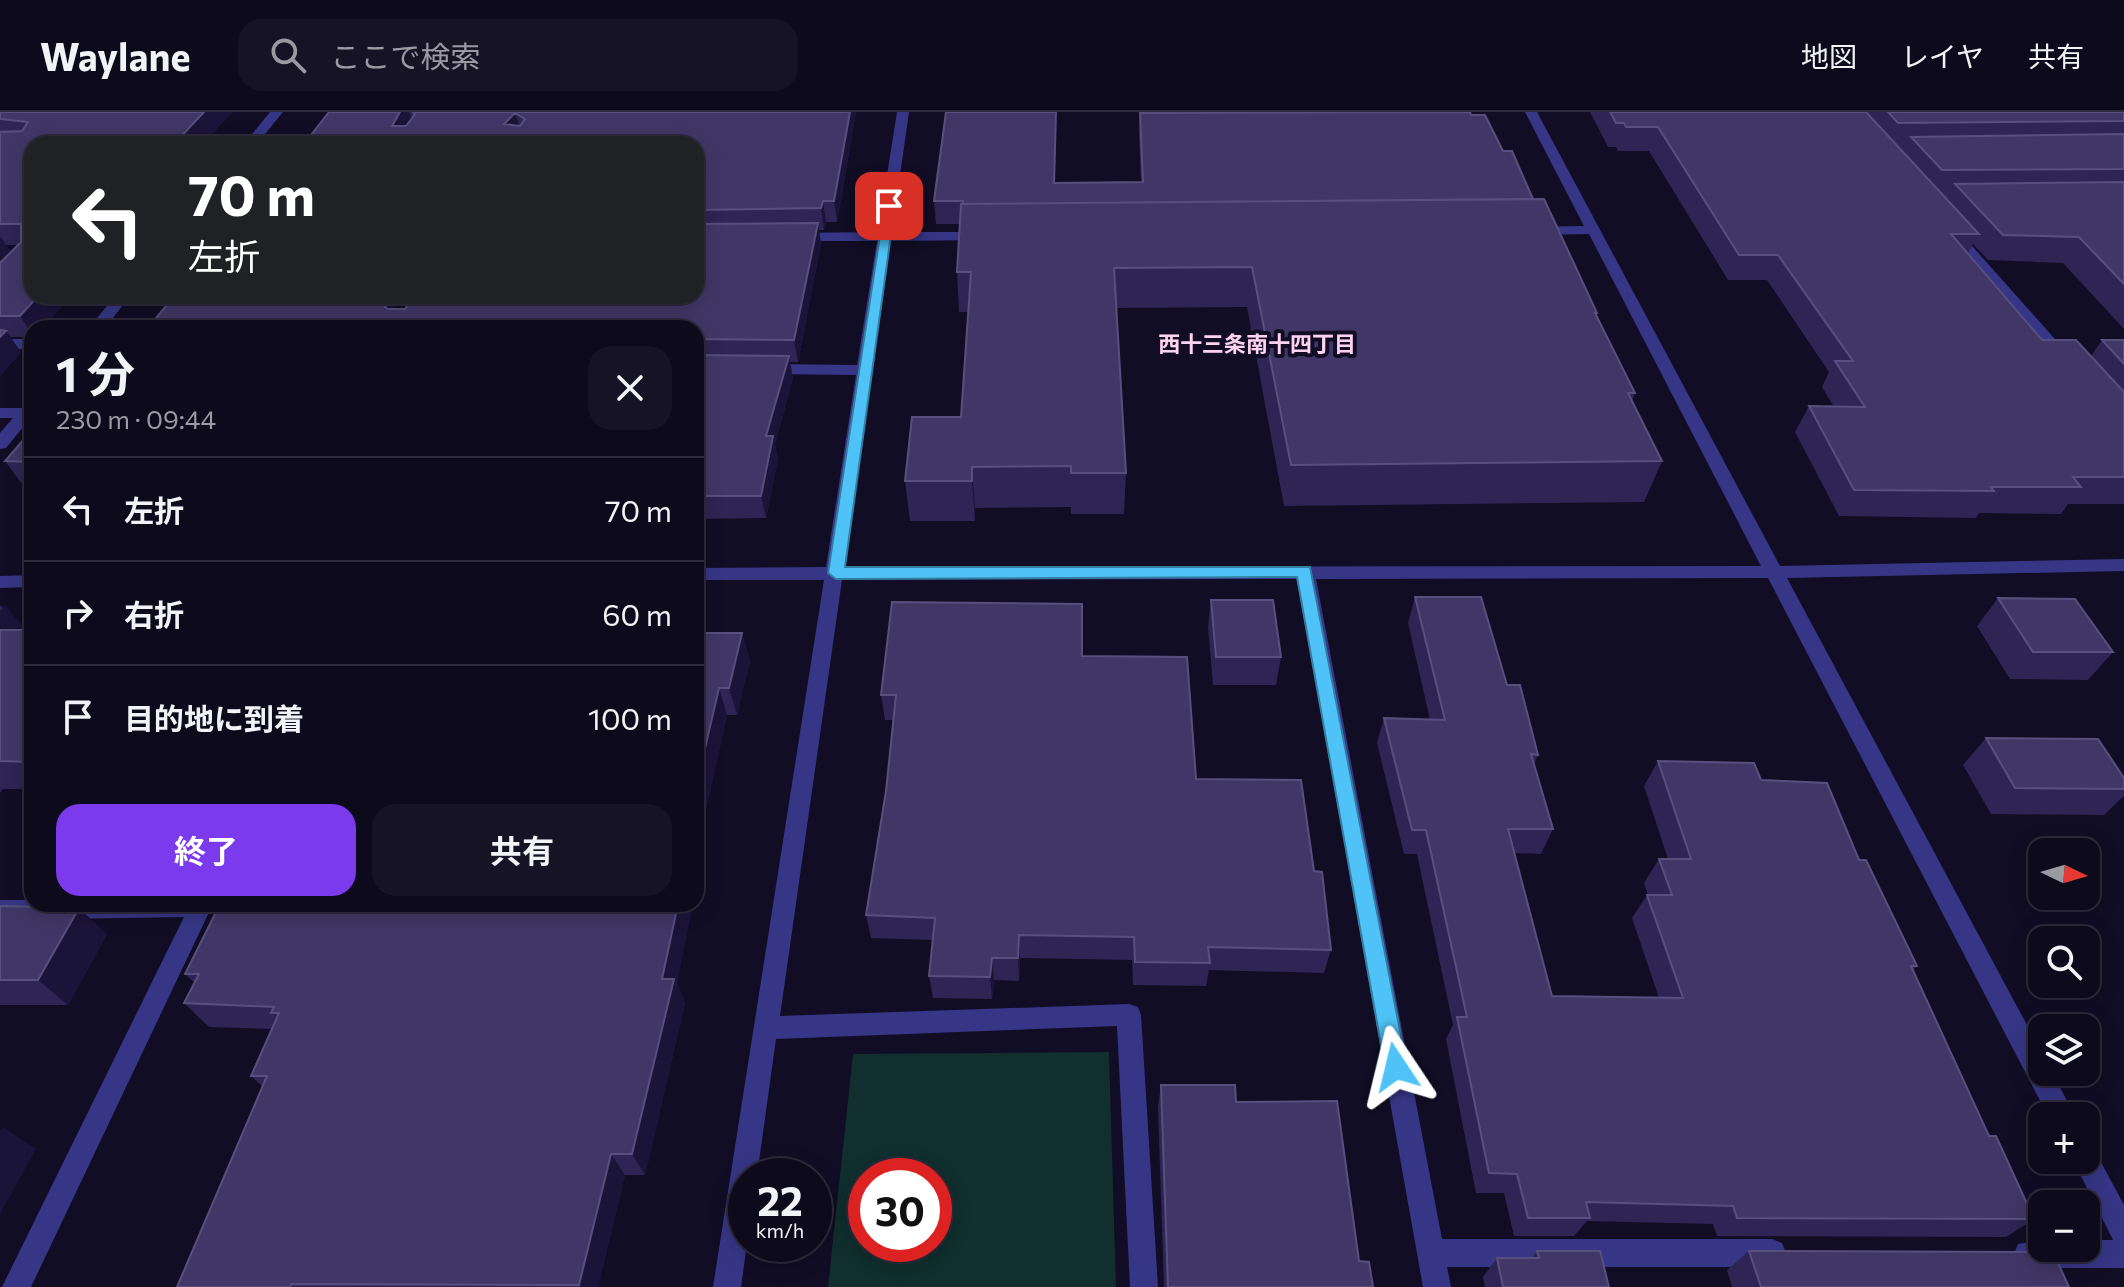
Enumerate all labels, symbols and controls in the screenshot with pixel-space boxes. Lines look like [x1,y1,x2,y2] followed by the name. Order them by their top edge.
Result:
[238,19,798,91] search box
[40,32,190,79] text: Waylane
[266,33,310,77] icon: search
[330,37,480,74] text: ここで検索
[1801,39,1857,73] text: 地図
[1901,39,1984,73] text: レイヤ
[2028,39,2084,73] text: 共有
[188,159,315,228] text: 70 m
[56,168,160,272] icon: left
[855,172,923,240] pin
[867,184,911,228] icon: arrive
[188,233,260,277] text: 左折
[1158,330,1356,357] district label: 西十三条南十四丁目
[56,343,135,402] text: 1 分
[588,346,672,430] button: close
[56,403,216,434] text: 230 m · 09:44
[56,487,100,531] icon: left
[124,491,184,528] text: 左折
[605,491,672,528] text: 70 m
[56,591,100,635] icon: right
[124,595,184,632] text: 右折
[602,595,672,632] text: 60 m
[56,695,100,739] icon: arrive
[124,699,304,736] text: 目的地に到着
[588,699,672,736] text: 100 m
[56,804,356,896] button: 終了
[372,804,672,896] button: 共有
[2028,838,2100,910] north arrow
[2028,838,2100,1262] map controls
[2028,926,2100,998] button: search
[2028,1014,2100,1086] button: layers
[1354,1025,1438,1109] position arrow
[2028,1102,2100,1174] button: +
[848,1158,952,1262] speed limit sign: 30
[757,1175,803,1224] text: 22
[2028,1190,2100,1262] button: −
[756,1218,804,1242] text: km/h

